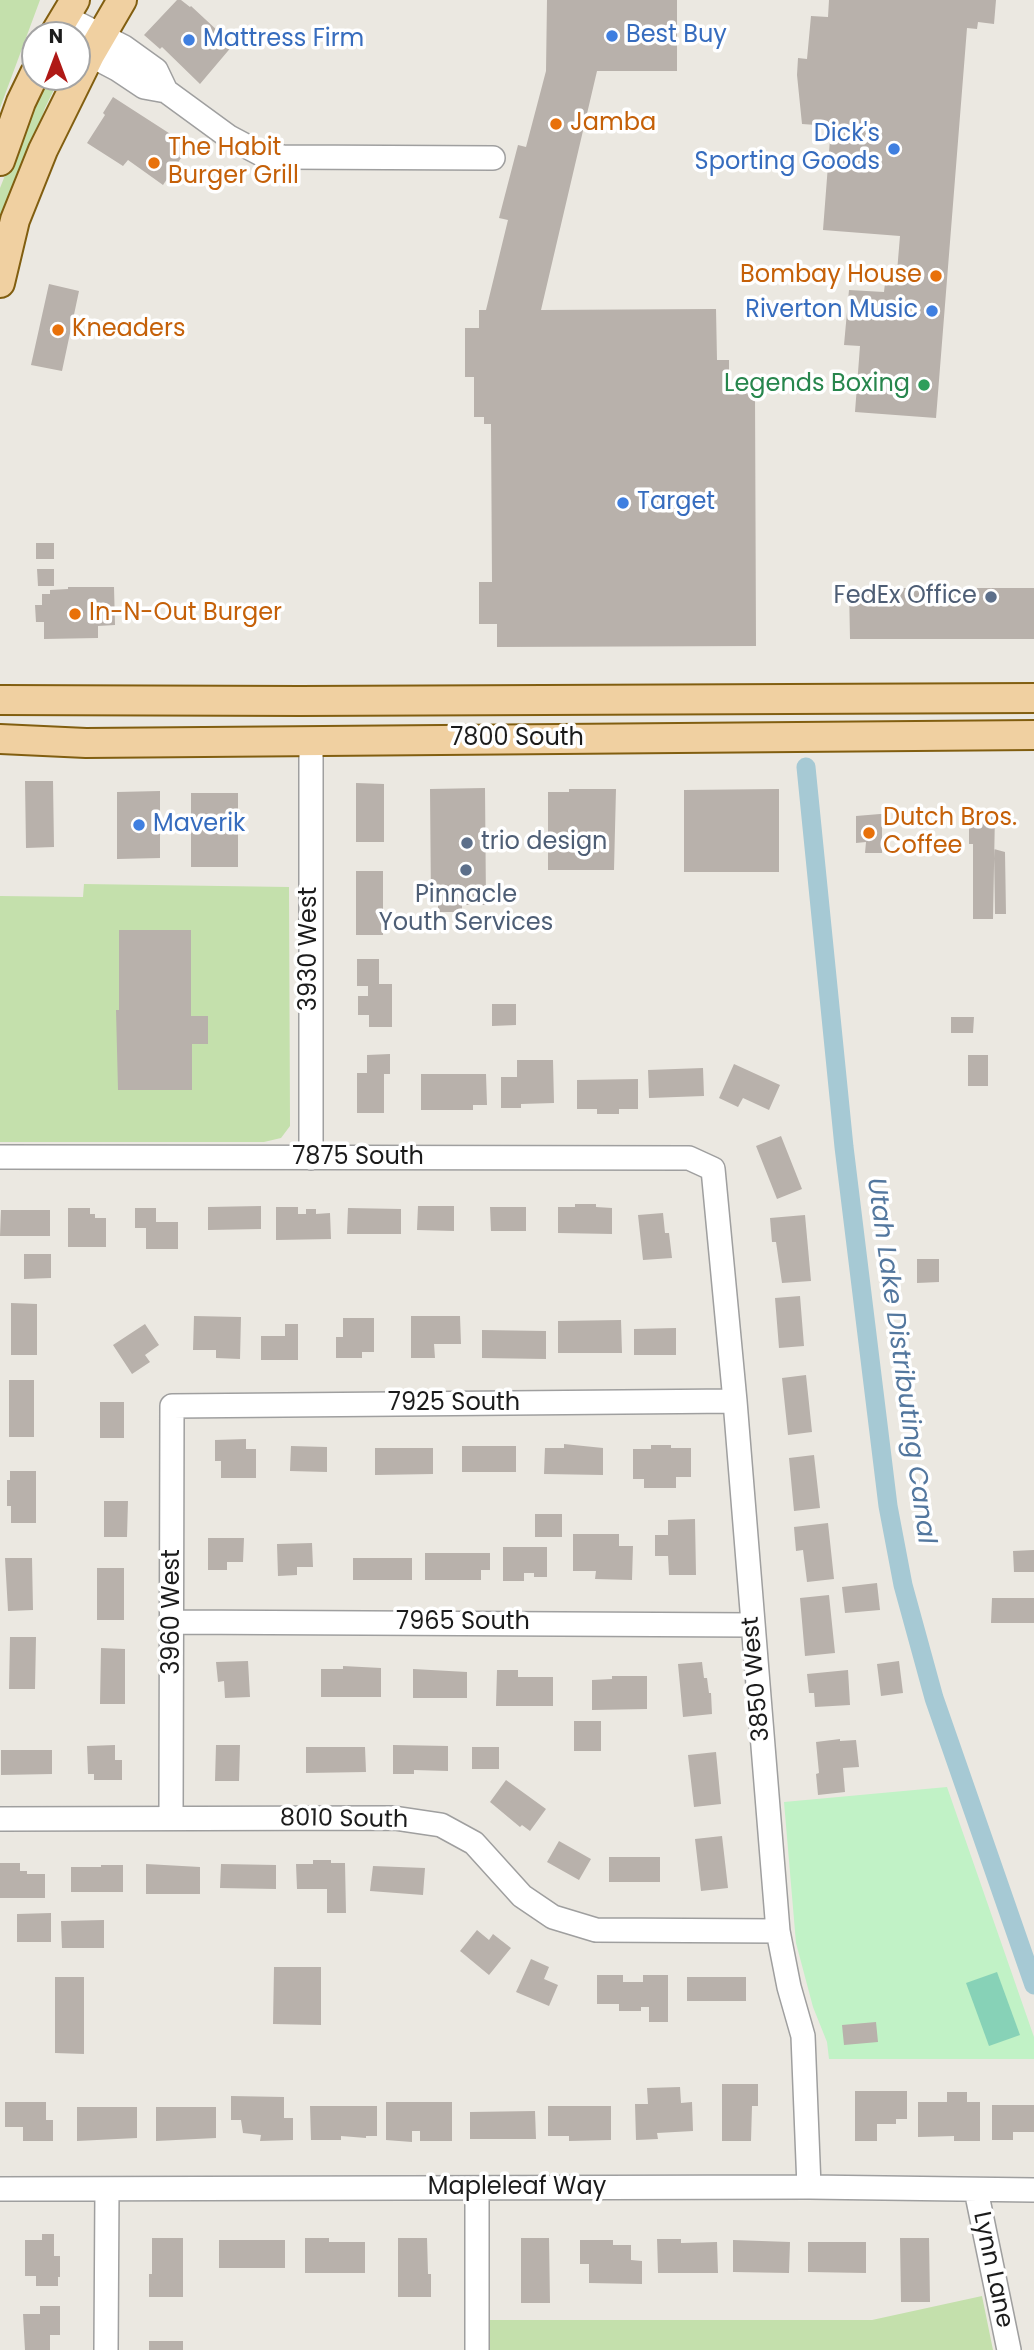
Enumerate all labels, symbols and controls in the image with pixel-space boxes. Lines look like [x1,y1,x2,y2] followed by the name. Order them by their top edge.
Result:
[21,21,91,91] north arrow
[626,22,727,50] place label: Best Buy
[49,23,63,50] text: N
[203,26,364,54] place label: Mattress Firm
[604,28,620,44] marker: Best Buy
[181,32,197,48] marker: Mattress Firm
[570,110,656,138] place label: Jamba
[548,116,564,132] marker: Jamba
[695,121,880,177] place label: Dick's Sporting Goods
[168,135,299,191] place label: The Habit Burger Grill
[886,141,902,157] marker: Dick's Sporting Goods
[146,155,162,171] marker: The Habit Burger Grill
[740,262,922,290] place label: Bombay House
[928,268,944,284] marker: Bombay House
[745,297,918,325] place label: Riverton Music
[924,303,940,319] marker: Riverton Music
[72,316,185,344] place label: Kneaders
[50,322,66,338] marker: Kneaders
[724,371,910,399] place label: Legends Boxing
[916,377,932,393] marker: Legends Boxing
[637,489,715,517] place label: Target
[615,495,631,511] marker: Target
[834,583,977,611] place label: FedEx Office
[983,589,999,605] marker: FedEx Office
[89,600,282,628] place label: In-N-Out Burger
[67,606,83,622] marker: In-N-Out Burger
[450,725,584,753] street label: 7800 South
[883,805,1017,861] place label: Dutch Bros. Coffee
[153,811,245,839] place label: Maverik
[131,817,147,833] marker: Maverik
[861,825,877,841] marker: Dutch Bros. Coffee
[481,829,607,857] place label: trio design
[459,835,475,851] marker: trio design
[458,862,474,878] marker: Pinnacle Youth Services
[379,882,553,938] place label: Pinnacle Youth Services
[296,887,324,1011] street label: 3930 West
[292,1144,424,1172] street label: 7875 South
[859,1176,941,1546] water label: Utah Lake Distributing Canal
[388,1390,520,1418] street label: 7925 South
[159,1549,187,1675] street label: 3960 West
[396,1609,530,1637] street label: 7965 South
[737,1615,777,1743] street label: 3850 West
[280,1804,408,1836] street label: 8010 South
[428,2174,606,2202] street label: Mapleleaf Way
[966,2209,1018,2331] street label: Lynn Lane

